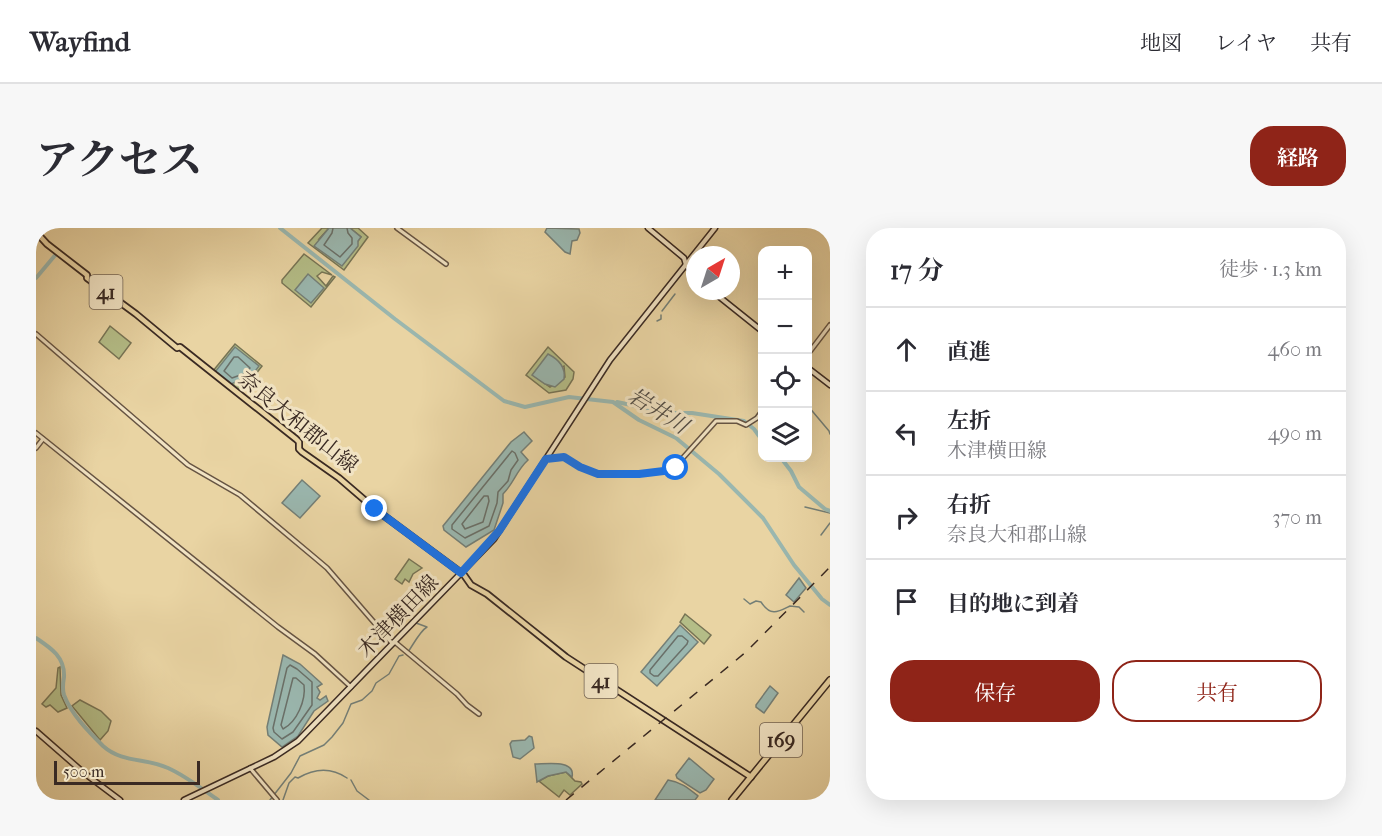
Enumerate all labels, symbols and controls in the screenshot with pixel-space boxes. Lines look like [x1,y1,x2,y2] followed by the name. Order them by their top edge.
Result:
[30,25,130,58] text: Wayfind
[1140,31,1182,55] text: 地図
[1215,31,1277,55] text: レイヤ
[1310,31,1352,55] text: 共有
[1250,126,1346,186] button: 経路
[36,136,203,185] text: アクセス
[686,246,740,300] north arrow
[758,246,812,462] map controls
[758,246,812,300] button: +
[890,255,943,286] text: 17 分
[1219,258,1322,281] text: 徒歩 · 1.3 km
[90,275,122,309] road number: 41
[758,300,812,354] button: −
[890,333,923,366] icon: ahead
[1267,338,1322,361] text: 460 m
[947,339,991,365] text: 直進
[758,354,812,408] button: locate
[233,366,363,478] street label: 奈良大和郡山線
[623,382,695,441] water label: 岩井川
[758,408,812,462] button: layers
[947,408,991,434] text: 左折
[890,417,923,450] icon: left
[1268,422,1322,445] text: 490 m
[947,439,1047,462] text: 木津横田線
[662,454,688,480] route start
[947,492,991,518] text: 右折
[361,495,387,521] route end
[890,501,923,534] icon: right
[1272,506,1322,529] text: 370 m
[947,523,1087,546] text: 奈良大和郡山線
[353,570,443,662] street label: 木津横田線
[890,585,923,618] icon: arrive
[947,591,1079,617] text: 目的地に到着
[890,660,1100,722] button: 保存
[1112,660,1322,722] button: 共有
[584,664,618,698] road number: 41
[760,723,802,757] road number: 169
[54,758,200,786] scale bar
[63,762,104,781] text: 500 m

